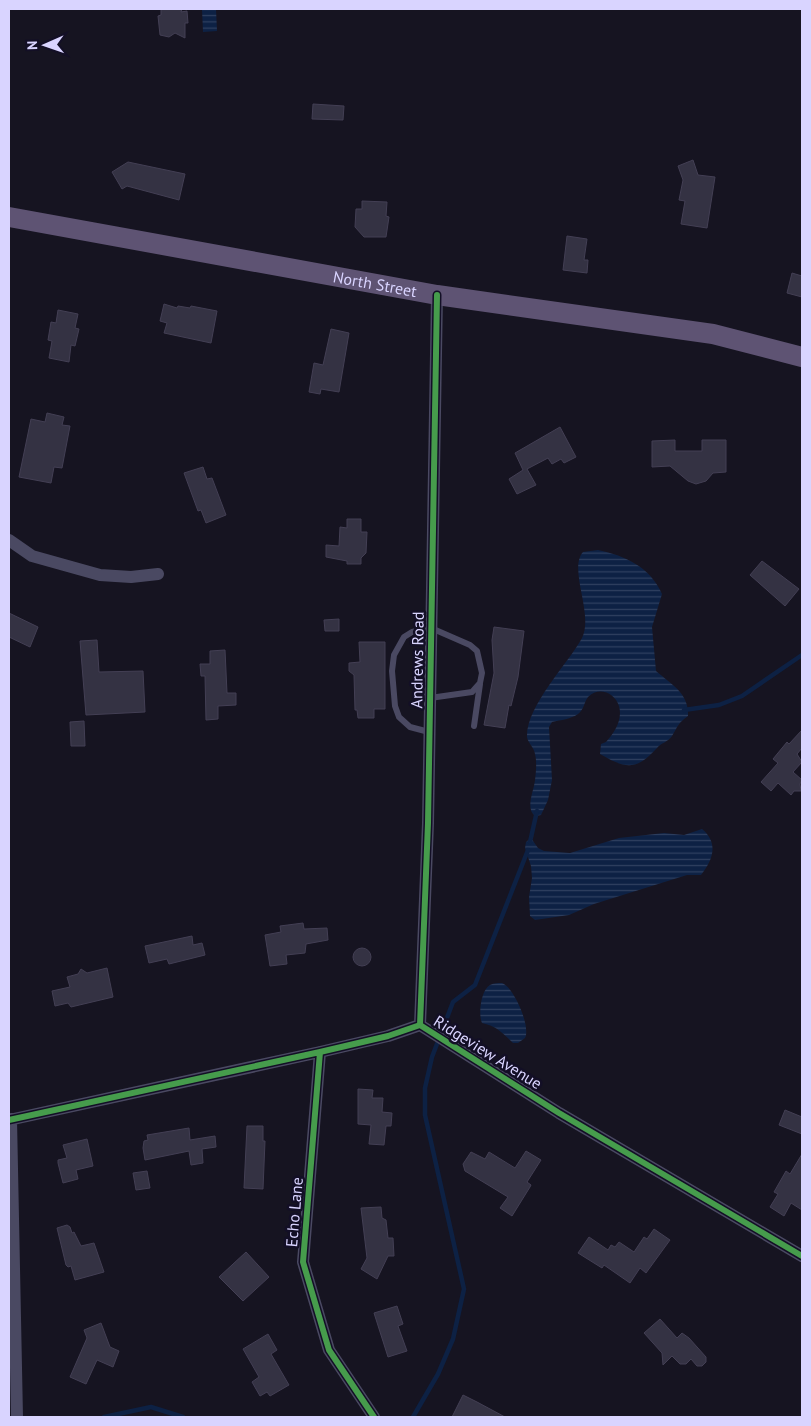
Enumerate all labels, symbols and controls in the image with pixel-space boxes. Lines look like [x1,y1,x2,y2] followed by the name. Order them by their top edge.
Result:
[20,20,70,70] north arrow
[23,41,41,50] text: N
[332,266,419,301] street label: North Street
[406,611,428,709] street label: Andrews Road
[430,1011,546,1093] street label: Ridgeview Avenue
[281,1176,307,1248] street label: Echo Lane

